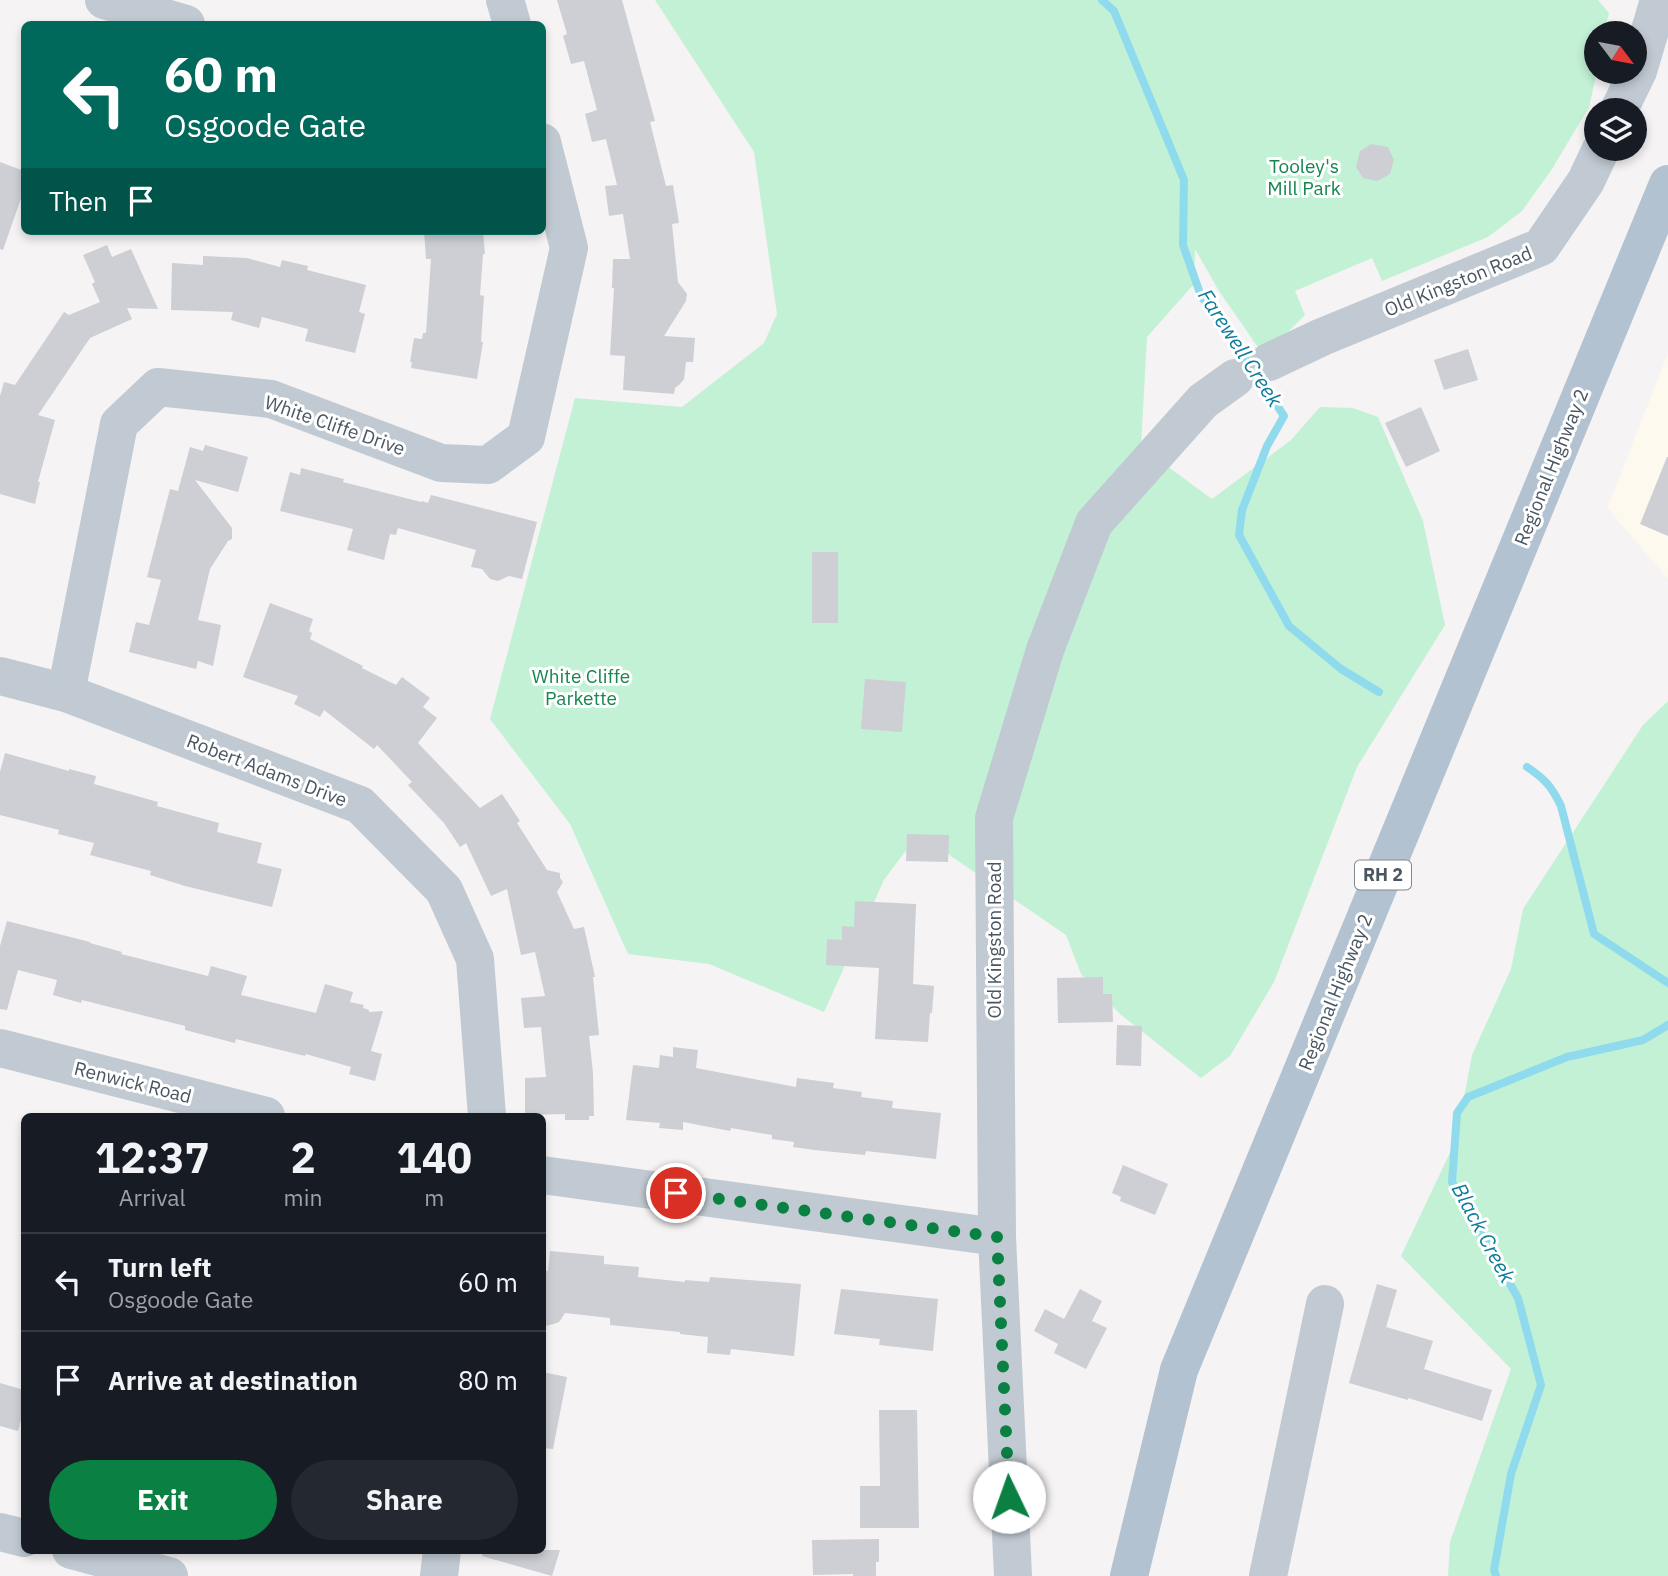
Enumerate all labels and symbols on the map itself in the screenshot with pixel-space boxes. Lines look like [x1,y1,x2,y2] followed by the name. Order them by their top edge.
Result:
[1584,21,1647,84] north arrow
[1267,154,1341,200] park label: Tooley's Mill Park
[1381,240,1535,322] street label: Old Kingston Road
[1192,283,1290,413] water label: Farewell Creek
[1509,385,1593,549] street label: Regional Highway 2
[262,390,408,460] street label: White Cliffe Drive
[532,664,630,710] park label: White Cliffe Parkette
[183,728,351,812] street label: Robert Adams Drive
[1355,860,1411,890] road number: RH 2
[982,861,1006,1019] street label: Old Kingston Road
[1293,910,1377,1074] street label: Regional Highway 2
[72,1056,194,1108] street label: Renwick Road
[646,1163,706,1223] pin
[1446,1178,1522,1288] water label: Black Creek
[972,1460,1046,1534] position arrow

